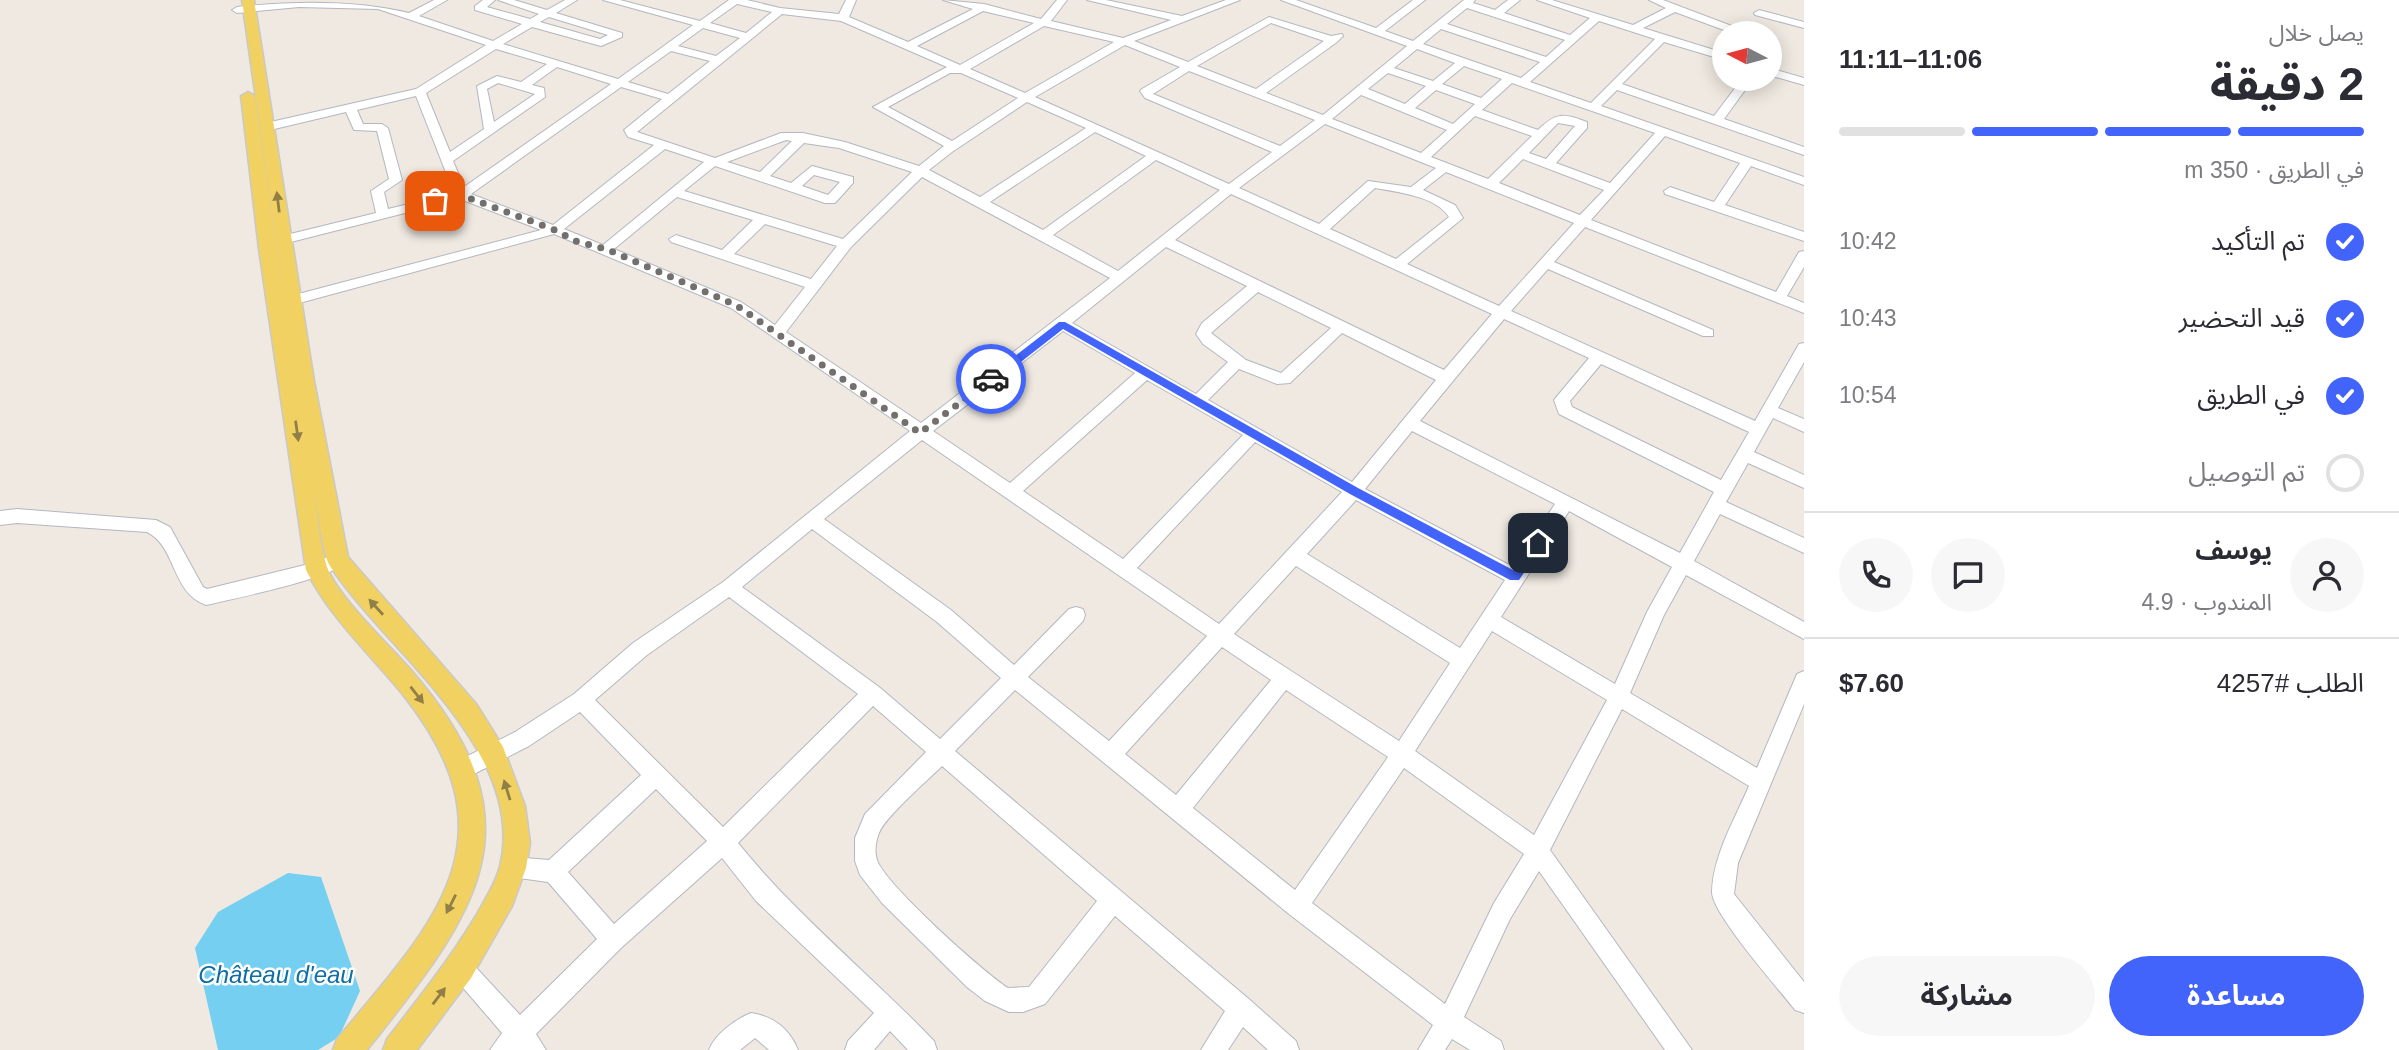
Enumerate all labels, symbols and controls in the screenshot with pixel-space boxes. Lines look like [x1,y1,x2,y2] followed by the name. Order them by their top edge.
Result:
[2269,20,2364,46] text: يصل خلال
[1712,21,1782,91] north arrow
[1712,21,1782,91] map controls
[1839,44,1982,74] text: 11:06–11:11
[2210,58,2364,110] text: 2 دقيقة
[2184,157,2364,183] text: في الطريق · 350 m
[405,171,465,231] pin
[416,182,454,220] icon: bag
[273,190,284,212] one-way arrow
[2326,223,2364,261] icon: check
[2211,226,2305,256] text: تم التأكيد
[1839,228,1897,254] text: 10:42
[2326,300,2364,338] icon: check
[2179,303,2305,333] text: قيد التحضير
[1839,305,1897,331] text: 10:43
[956,344,1026,414] courier
[972,360,1010,398] icon: car
[2326,377,2364,415] icon: check
[2197,380,2305,410] text: في الطريق
[1839,382,1897,408] text: 10:54
[292,420,303,442] one-way arrow
[2188,457,2305,487] text: تم التوصيل
[1508,513,1568,573] pin
[1519,524,1557,562] icon: home
[2195,535,2272,565] text: يوسف
[1839,538,1913,612] button: phone
[1931,538,2005,612] button: chat
[2290,538,2364,612] button: person
[2142,589,2272,615] text: المندوب · 4.9
[369,598,384,615] one-way arrow
[1839,668,1904,698] text: $7.60
[2217,668,2364,698] text: الطلب #4257
[409,687,424,704] one-way arrow
[501,779,511,800] one-way arrow
[446,894,457,914] one-way arrow
[1839,956,2095,1036] button: مشاركة
[2109,956,2364,1036] button: مساعدة
[198,961,354,988] water label: Château d'eau
[432,987,447,1005] one-way arrow

